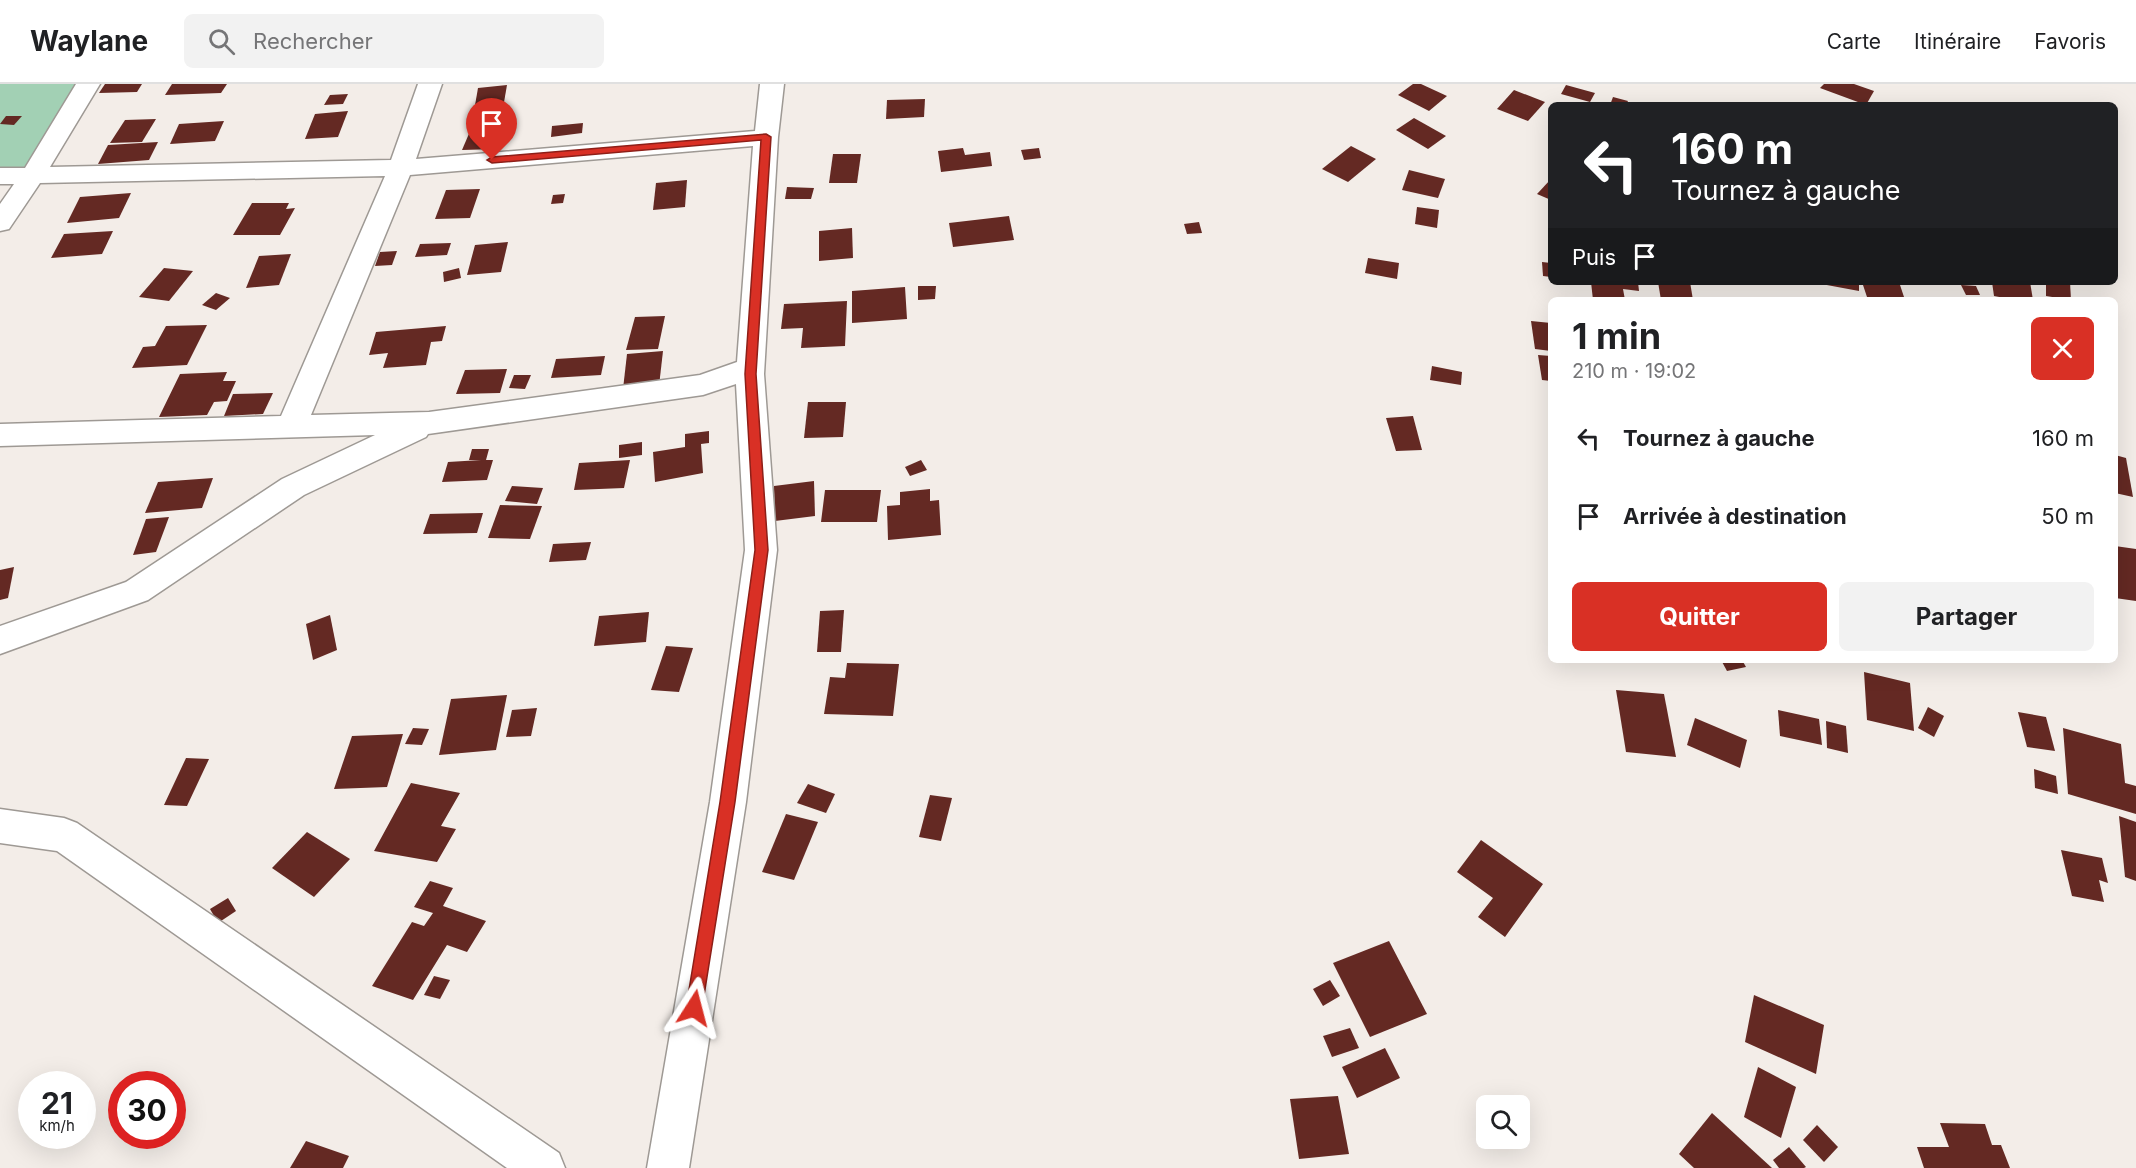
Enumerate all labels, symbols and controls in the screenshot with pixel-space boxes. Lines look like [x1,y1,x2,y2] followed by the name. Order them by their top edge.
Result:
[184,14,604,68] search box
[30,24,148,58] text: Waylane
[205,25,238,58] icon: search
[253,28,373,54] text: Rechercher
[1827,29,1881,54] text: Carte
[1914,29,2001,54] text: Itinéraire
[2034,29,2106,54] text: Favoris
[466,98,517,160] pin
[475,107,508,140] icon: arrive
[1671,123,1793,174] text: 160 m
[1572,126,1650,204] icon: left
[1671,174,1900,207] text: Tournez à gauche
[1628,240,1661,273] icon: arrive
[1572,244,1616,270] text: Puis
[1572,314,1661,358] text: 1 min
[2031,317,2094,380] button: close
[1572,359,1696,383] text: 210 m · 19:02
[1572,422,1605,455] icon: left
[1623,425,1815,451] text: Tournez à gauche
[2032,425,2094,451] text: 160 m
[1572,500,1605,533] icon: arrive
[1623,503,1847,529] text: Arrivée à destination
[2041,503,2094,529] text: 50 m
[1572,582,1827,651] button: Quitter
[1839,582,2094,651] button: Partager
[662,976,726,1040] position arrow
[108,1071,186,1149] speed limit sign: 30
[41,1085,73,1121] text: 21
[1476,1095,1530,1149] map controls
[1476,1095,1530,1149] button: search
[39,1116,75,1135] text: km/h

